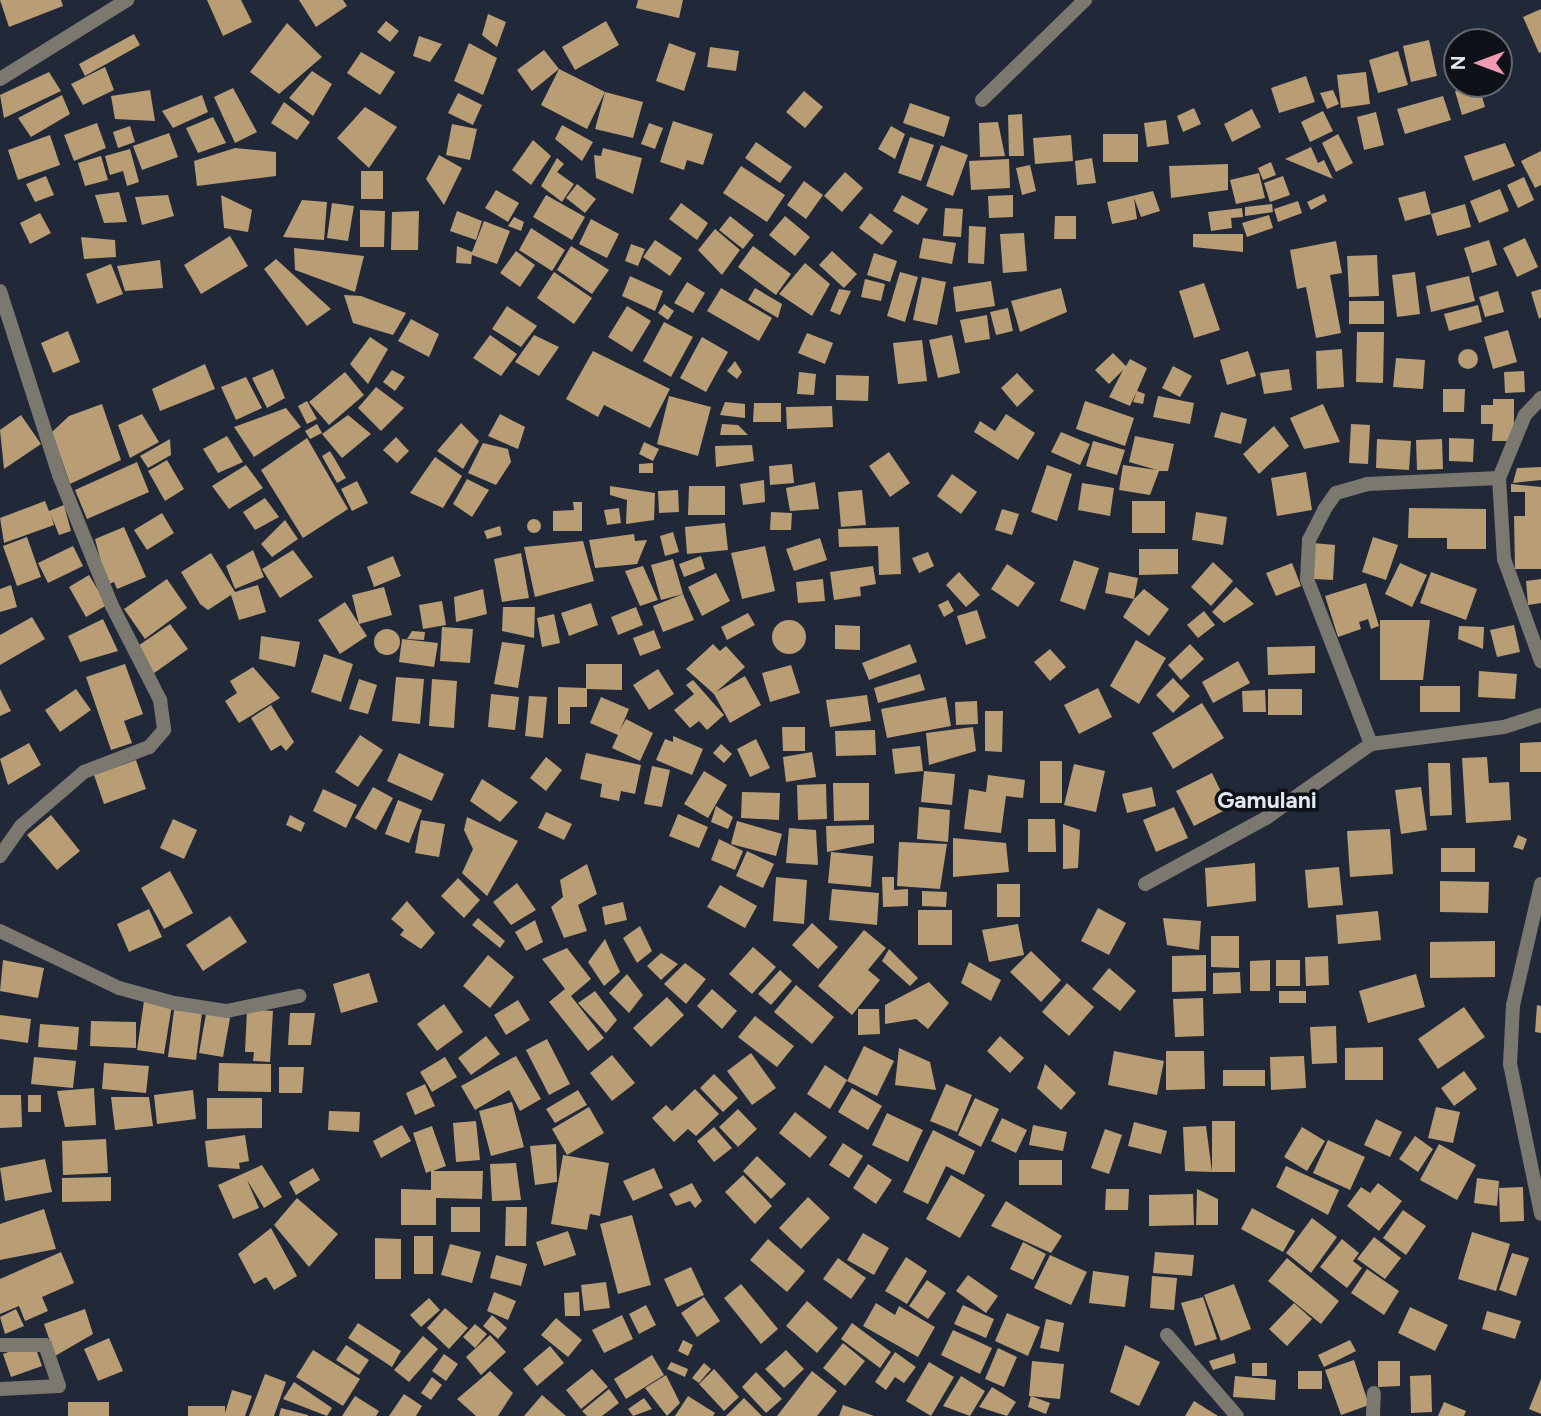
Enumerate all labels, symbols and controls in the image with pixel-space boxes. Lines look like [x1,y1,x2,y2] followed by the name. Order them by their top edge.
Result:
[1443,28,1513,98] north arrow
[1447,56,1470,70] text: N
[1217,786,1317,814] district label: Gamulani

